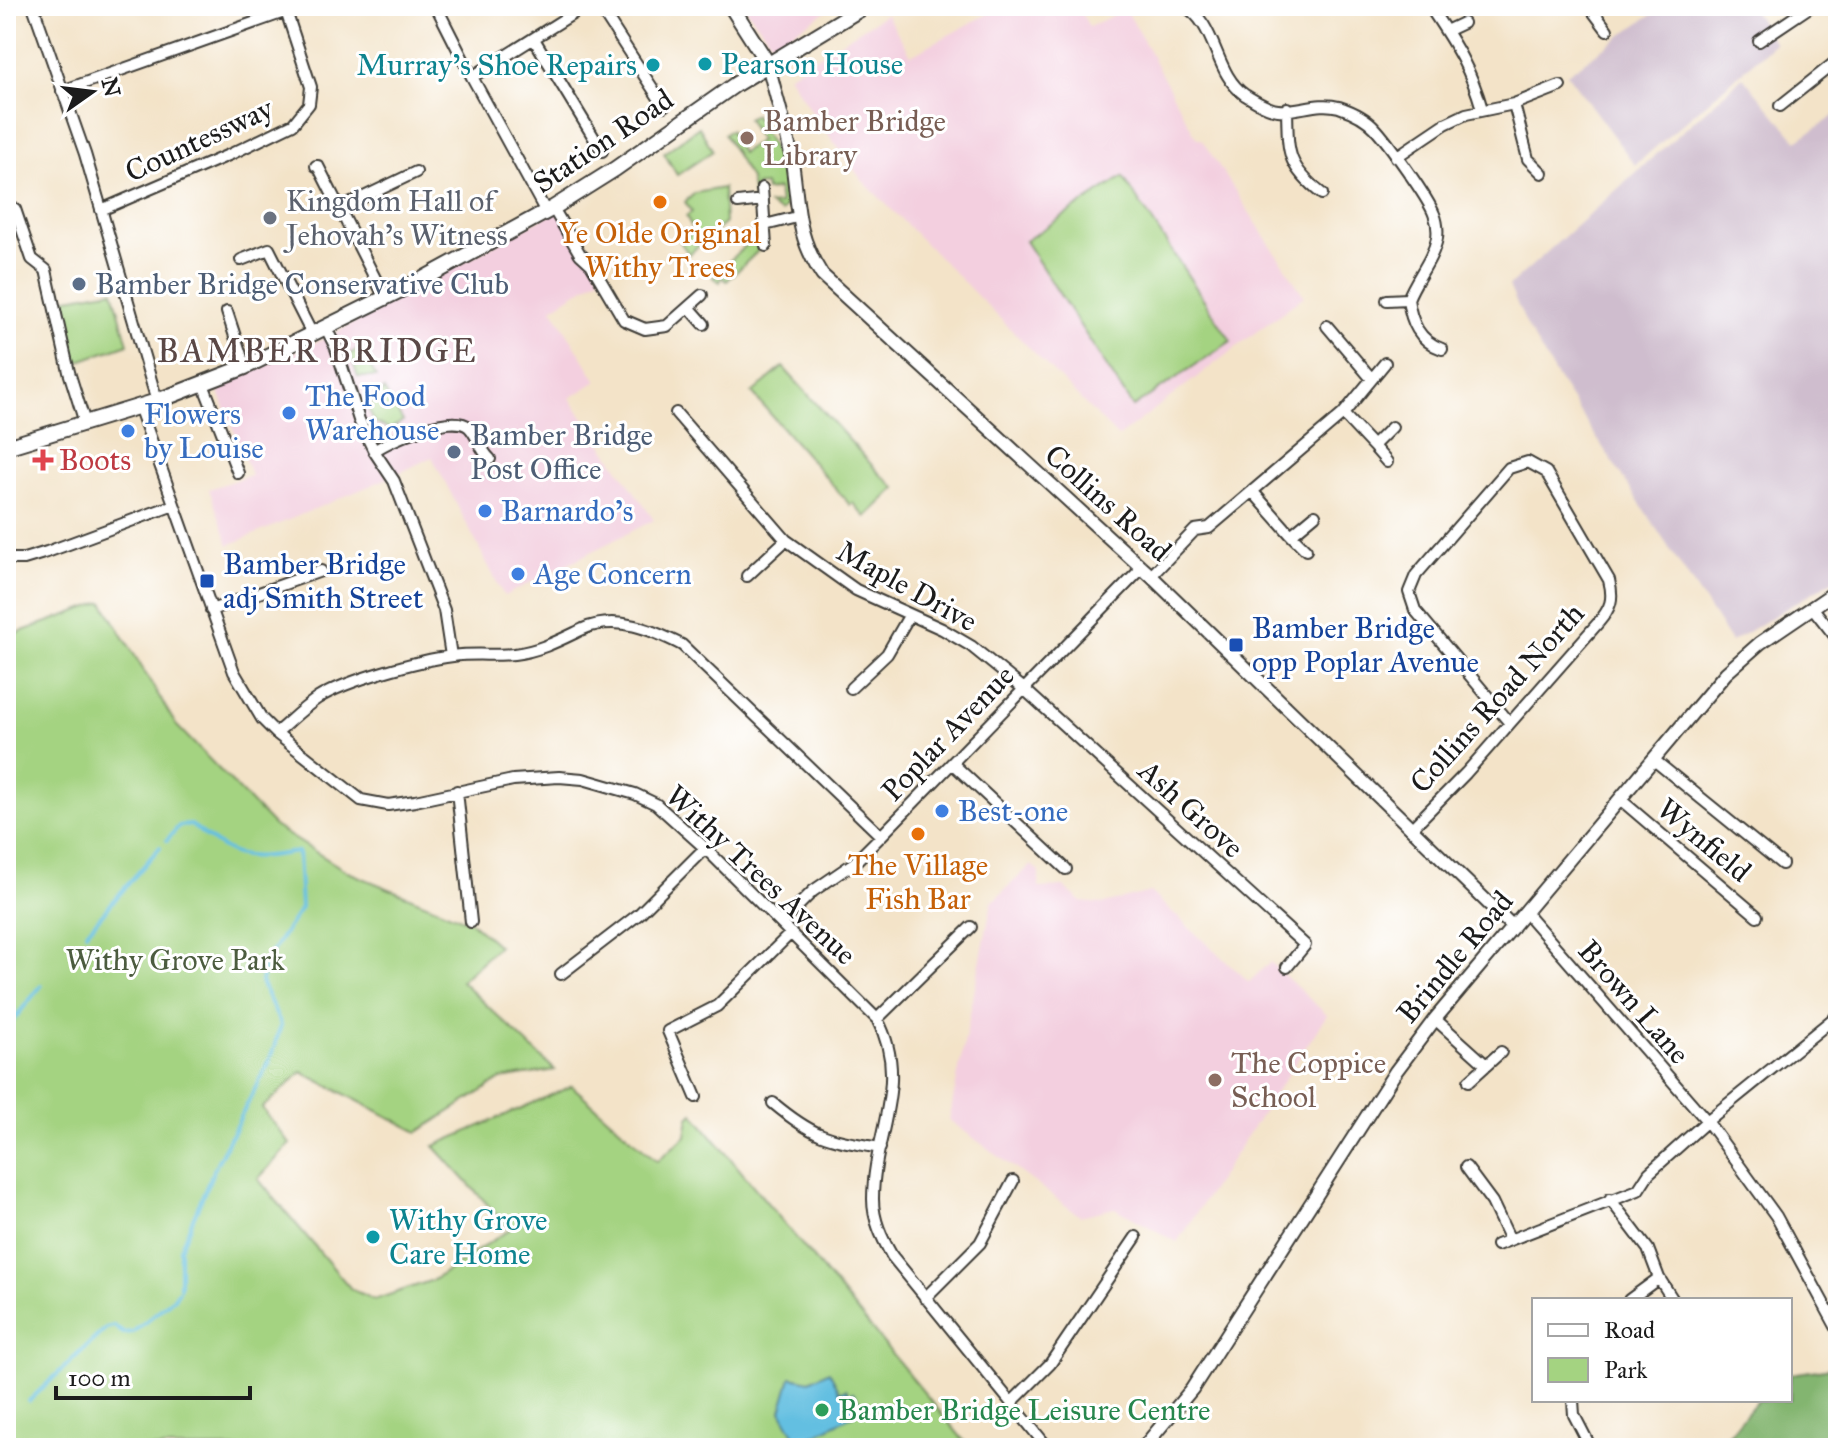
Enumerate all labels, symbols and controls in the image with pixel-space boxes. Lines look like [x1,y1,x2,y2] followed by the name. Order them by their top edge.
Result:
[721,46,903,82] place label: Pearson House
[357,47,637,83] place label: Murray's Shoe Repairs
[52,52,132,132] north arrow
[696,55,714,73] marker: Pearson House
[644,56,662,74] marker: Murray's Shoe Repairs
[96,75,126,100] text: N
[526,81,680,201] street label: Station Road
[119,90,279,190] street label: Countessway
[763,103,946,173] place label: Bamber Bridge Library
[738,129,756,147] marker: Bamber Bridge Library
[283,183,508,253] place label: Kingdom Hall of Jehovah's Witness
[651,193,669,211] marker: Ye Olde Original Withy Trees
[261,209,279,227] marker: Kingdom Hall of Jehovah's Witness
[559,215,762,285] place label: Ye Olde Original Withy Trees
[95,266,509,302] place label: Bamber Bridge Conservative Club
[70,275,88,293] marker: Bamber Bridge Conservative Club
[156,330,478,371] district label: BAMBER BRIDGE
[305,378,440,448] place label: The Food Warehouse
[144,396,264,466] place label: Flowers by Louise
[280,404,298,422] marker: The Food Warehouse
[470,417,653,487] place label: Bamber Bridge Post Office
[119,422,137,440] marker: Flowers by Louise
[1037,437,1179,569] street label: Collins Road
[59,442,131,478] place label: Boots
[445,443,463,461] marker: Bamber Bridge Post Office
[34,451,52,469] marker: Boots
[501,493,633,529] place label: Barnardo's
[476,502,494,520] marker: Barnardo's
[831,533,983,639] street label: Maple Drive
[223,546,424,616] place label: Bamber Bridge adj Smith Street
[532,556,692,592] place label: Age Concern
[509,565,527,583] marker: Age Concern
[198,572,216,590] marker: Bamber Bridge adj Smith Street
[1402,595,1592,800] street label: Collins Road North
[1252,610,1479,680] place label: Bamber Bridge opp Poplar Avenue
[1227,636,1245,654] marker: Bamber Bridge opp Poplar Avenue
[874,657,1022,809] street label: Poplar Avenue
[1130,751,1251,866] street label: Ash Grove
[658,778,864,972] street label: Withy Trees Avenue
[1650,790,1758,890] street label: Wynfield
[958,793,1068,829] place label: Best-one
[933,802,951,820] marker: Best-one
[909,825,927,843] marker: The Village Fish Bar
[848,847,988,917] place label: The Village Fish Bar
[1389,884,1521,1030] street label: Brindle Road
[1571,933,1697,1071] street label: Brown Lane
[65,942,285,978] park label: Withy Grove Park
[1231,1045,1386,1115] place label: The Coppice School
[1206,1071,1224,1089] marker: The Coppice School
[389,1202,547,1272] place label: Withy Grove Care Home
[364,1228,382,1246] marker: Withy Grove Care Home
[1532,1298,1792,1402] legend
[1604,1315,1655,1345] text: Road
[56,1350,250,1400] scale bar
[1604,1355,1648,1385] text: Park
[68,1363,131,1393] text: 100 m
[838,1392,1210,1428] place label: Bamber Bridge Leisure Centre
[813,1401,831,1419] marker: Bamber Bridge Leisure Centre

